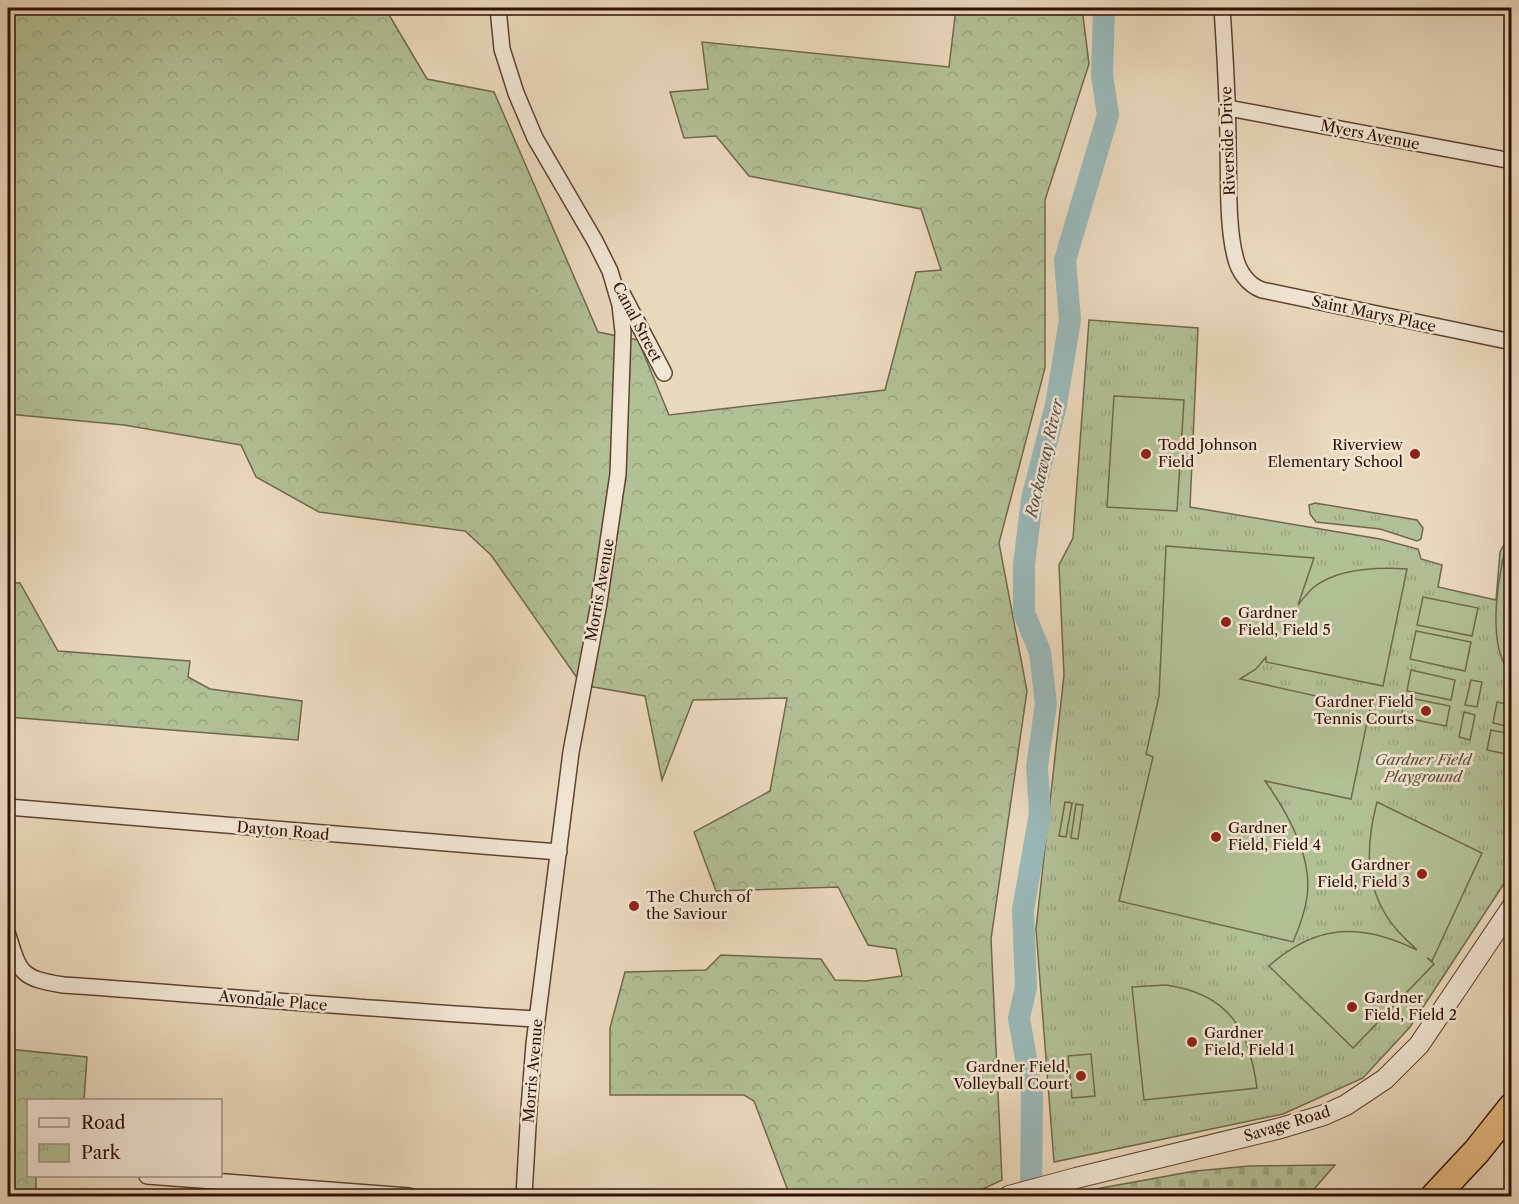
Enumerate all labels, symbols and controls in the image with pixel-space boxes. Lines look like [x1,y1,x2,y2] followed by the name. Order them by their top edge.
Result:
[1216,86,1239,196] street label: Riverside Drive
[1319,116,1421,153] street label: Myers Avenue
[608,279,667,366] street label: Canal Street
[1310,291,1438,336] street label: Saint Marys Place
[1020,395,1068,521] water label: Rockaway River
[1158,435,1258,471] place label: Todd Johnson Field
[1268,435,1404,471] place label: Riverview Elementary School
[1139,447,1153,461] marker: Todd Johnson Field
[1408,447,1422,461] marker: Riverview Elementary School
[581,537,618,643] street label: Morris Avenue
[1238,603,1331,639] place label: Gardner Field, Field 5
[1219,615,1233,629] marker: Gardner Field, Field 5
[1314,692,1414,728] place label: Gardner Field Tennis Courts
[1419,704,1433,718] marker: Gardner Field Tennis Courts
[1375,750,1473,786] park label: Gardner Field Playground
[236,817,330,844] street label: Dayton Road
[1228,818,1321,854] place label: Gardner Field, Field 4
[1209,830,1223,844] marker: Gardner Field, Field 4
[1317,855,1411,891] place label: Gardner Field, Field 3
[1415,867,1429,881] marker: Gardner Field, Field 3
[646,887,753,923] place label: The Church of the Saviour
[627,899,641,913] marker: The Church of the Saviour
[217,986,328,1015] street label: Avondale Place
[1364,988,1457,1024] place label: Gardner Field, Field 2
[1345,1000,1359,1014] marker: Gardner Field, Field 2
[518,1018,547,1124] street label: Morris Avenue
[1204,1023,1295,1059] place label: Gardner Field, Field 1
[1185,1035,1199,1049] marker: Gardner Field, Field 1
[952,1057,1070,1093] place label: Gardner Field, Volleyball Court
[1074,1069,1088,1083] marker: Gardner Field, Volleyball Court
[27,1099,222,1177] legend
[1241,1101,1332,1146] street label: Savage Road
[81,1112,126,1134] text: Road
[81,1142,122,1164] text: Park

